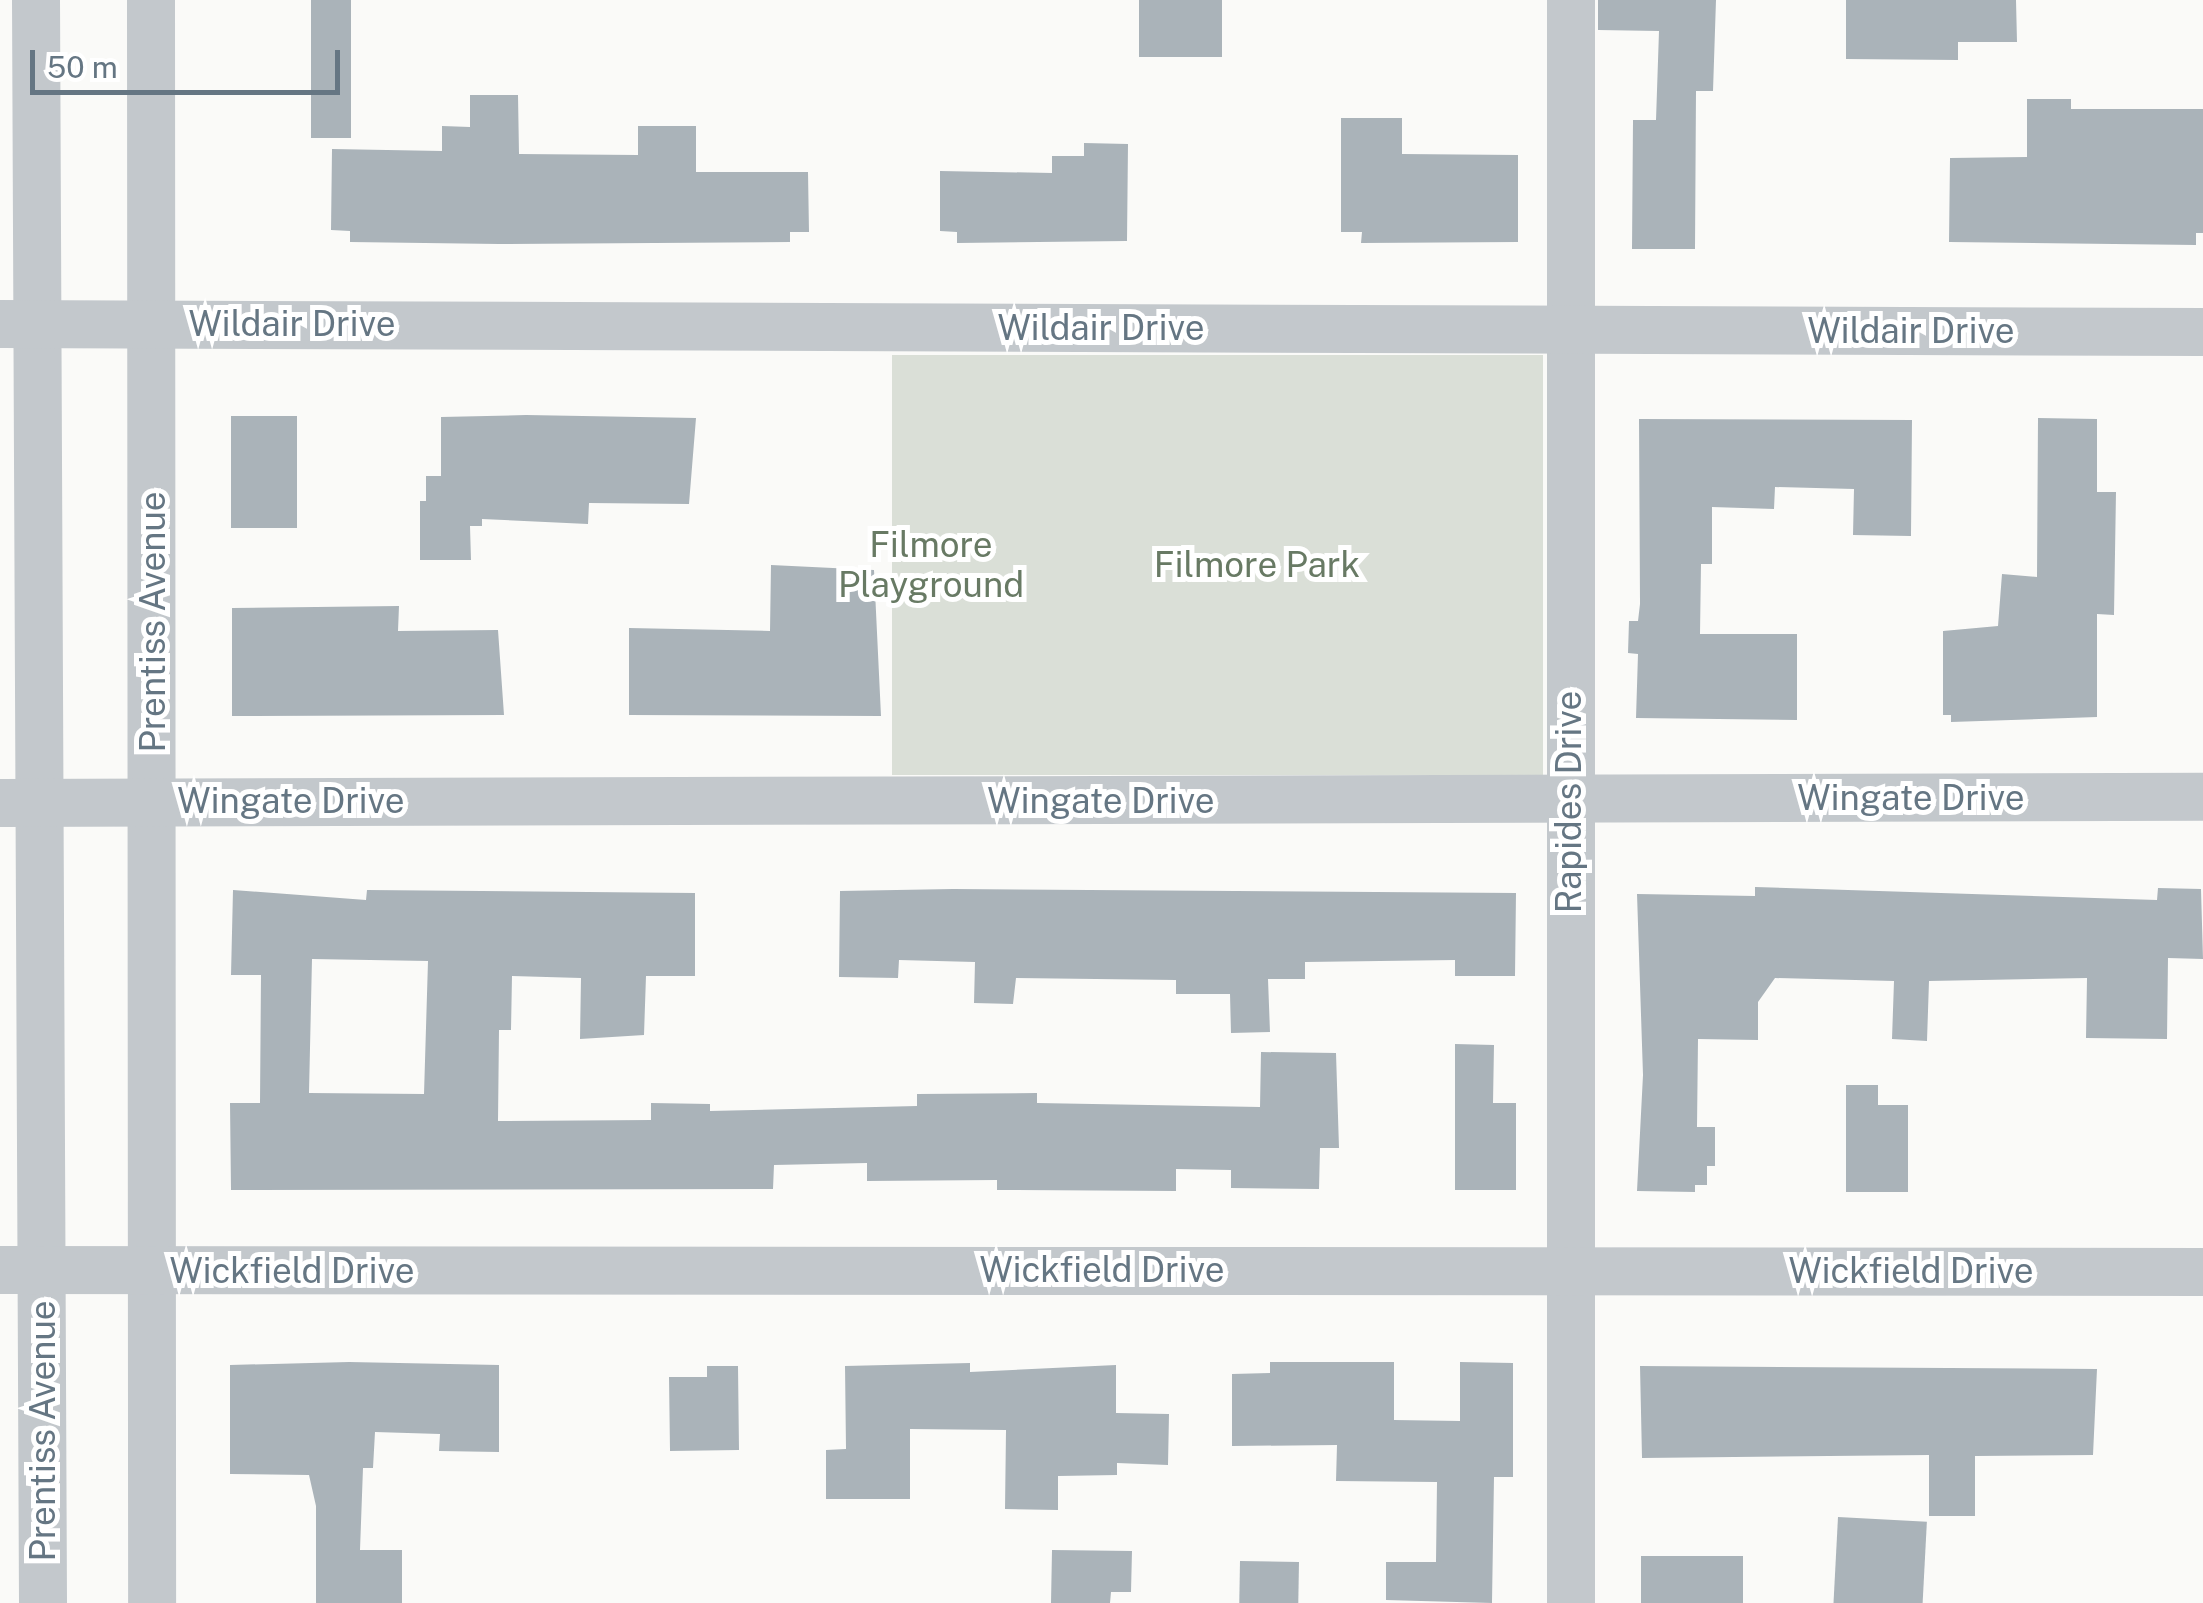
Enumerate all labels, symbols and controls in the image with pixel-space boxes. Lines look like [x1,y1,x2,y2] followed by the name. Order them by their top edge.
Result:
[35,30,345,92] scale bar
[47,49,118,85] text: 50 m
[188,303,396,345] street label: Wildair Drive
[997,307,1205,349] street label: Wildair Drive
[1807,310,2015,352] street label: Wildair Drive
[132,491,174,753] street label: Prentiss Avenue
[838,524,1024,606] park label: Filmore Playground
[1154,544,1360,586] park label: Filmore Park
[1548,691,1590,913] street label: Rapides Drive
[1797,777,2025,819] street label: Wingate Drive
[177,780,405,822] street label: Wingate Drive
[987,780,1215,822] street label: Wingate Drive
[979,1249,1225,1291] street label: Wickfield Drive
[169,1250,415,1292] street label: Wickfield Drive
[1788,1250,2034,1292] street label: Wickfield Drive
[22,1300,64,1562] street label: Prentiss Avenue

